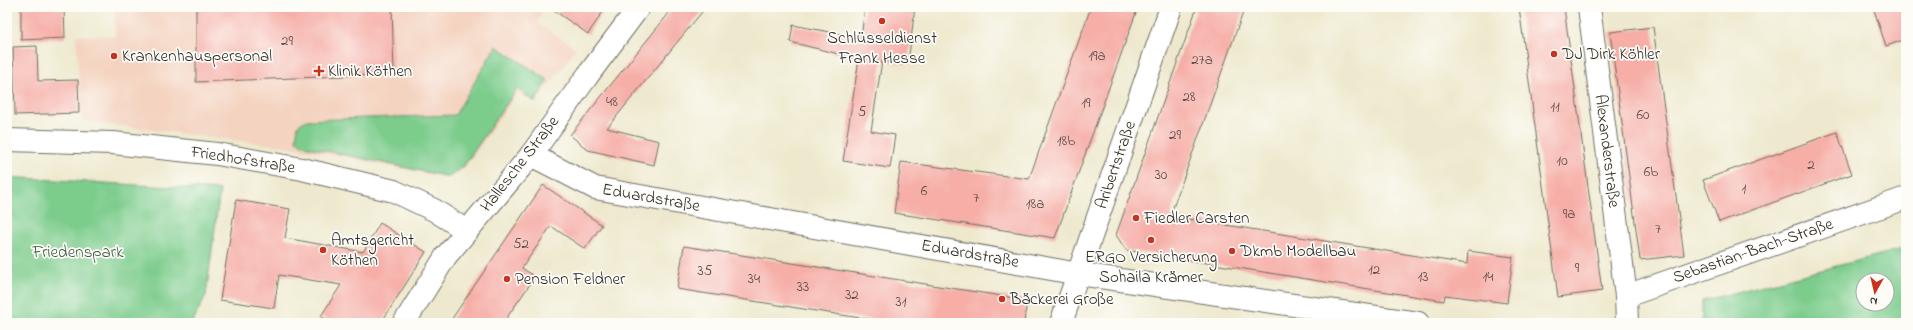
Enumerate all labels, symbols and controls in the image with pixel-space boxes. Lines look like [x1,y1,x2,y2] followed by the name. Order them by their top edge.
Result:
[877,16,887,26] marker: Schlüsseldienst Frank Hesse
[827,26,937,71] place label: Schlüsseldienst Frank Hesse
[281,30,293,52] house number: 29
[1561,42,1661,67] place label: DJ Dirk Köhler
[122,44,272,69] place label: Krankenhauspersonal
[1088,45,1106,67] house number: 19a
[1191,49,1213,71] house number: 27a
[1549,49,1559,59] marker: DJ Dirk Köhler
[109,51,119,61] marker: Krankenhauspersonal
[328,59,412,84] place label: Klinik Köthen
[313,65,325,77] marker: Klinik Köthen
[1182,86,1196,108] house number: 28
[606,91,618,113] house number: 48
[1081,92,1091,114] house number: 19
[1588,93,1626,209] street label: Alexanderstraße
[1550,96,1560,118] house number: 11
[858,101,867,123] house number: 5
[1636,104,1650,126] house number: 60
[474,110,566,217] street label: Hallesche Straße
[1089,117,1143,212] street label: Aribertstraße
[1169,124,1181,146] house number: 29
[1057,130,1075,152] house number: 18b
[188,139,297,181] street label: Friedhofstraße
[1556,150,1568,172] house number: 10
[1807,154,1815,176] house number: 2
[1644,161,1658,183] house number: 6b
[1155,164,1168,186] house number: 30
[600,177,702,219] street label: Eduardstraße
[1742,178,1747,200] house number: 1
[921,180,928,202] house number: 6
[973,187,979,209] house number: 7
[1026,193,1044,215] house number: 18a
[1563,203,1575,225] house number: 9a
[1143,206,1249,231] place label: Fiedler Carsten
[1669,212,1837,290] street label: Sebastian-Bach-Straße
[1131,213,1141,223] marker: Fiedler Carsten
[1655,218,1661,240] house number: 7
[331,228,414,273] place label: Amtsgericht Köthen
[513,233,530,255] house number: 52
[919,233,1021,275] street label: Eduardstraße
[1146,235,1156,245] marker: ERGO Versicherung Sohaila Krämer
[1239,239,1356,264] place label: Dkmb Modellbau
[32,240,124,265] park label: Friedenspark
[318,245,328,255] marker: Amtsgericht Köthen
[1085,245,1217,290] place label: ERGO Versicherung Sohaila Krämer
[1227,246,1237,256] marker: Dkmb Modellbau
[1575,257,1580,279] house number: 9
[1368,259,1381,281] house number: 12
[698,260,713,282] house number: 35
[1418,266,1428,288] house number: 13
[1483,266,1493,288] house number: 14
[515,267,626,292] place label: Pension Feldner
[748,268,760,290] house number: 34
[1855,272,1895,312] north arrow
[502,274,512,284] marker: Pension Feldner
[797,276,809,298] house number: 33
[845,284,859,306] house number: 32
[1009,287,1114,312] place label: Bäckerei Große
[896,291,907,313] house number: 31
[1869,292,1879,309] text: N
[997,294,1007,304] marker: Bäckerei Große

